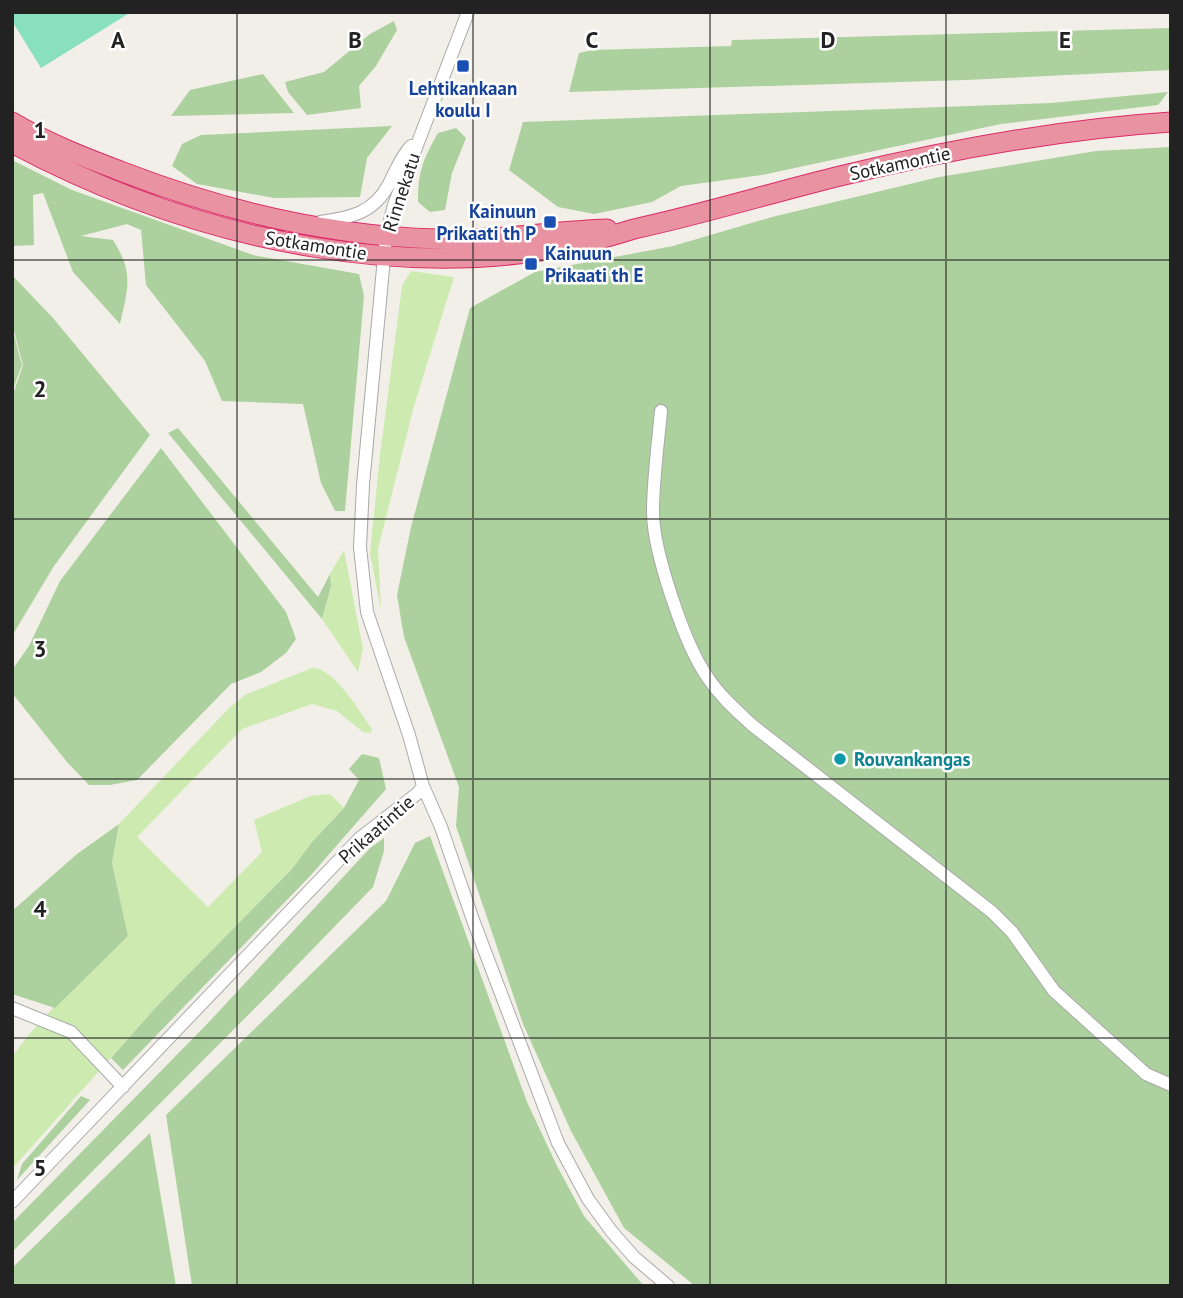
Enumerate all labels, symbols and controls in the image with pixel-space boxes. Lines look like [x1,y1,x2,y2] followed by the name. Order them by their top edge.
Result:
[111,25,125,54] text: A
[348,25,362,54] text: B
[586,25,599,54] text: C
[821,25,835,54] text: D
[1059,25,1071,54] text: E
[455,58,471,74] marker: Lehtikankaan koulu I
[409,76,517,122] place label: Lehtikankaan koulu I
[33,115,47,144] text: 1
[847,141,953,185] street label: Sotkamontie
[377,149,425,235] street label: Rinnekatu
[437,199,536,245] place label: Kainuun Prikaati th P
[542,214,558,230] marker: Kainuun Prikaati th P
[264,225,368,265] street label: Sotkamontie
[545,241,644,287] place label: Kainuun Prikaati th E
[523,256,539,272] marker: Kainuun Prikaati th E
[33,374,47,403] text: 2
[33,634,47,663] text: 3
[854,747,971,771] place label: Rouvankangas
[832,751,848,767] marker: Rouvankangas
[333,790,419,868] street label: Prikaatintie
[33,894,47,923] text: 4
[33,1153,47,1182] text: 5

